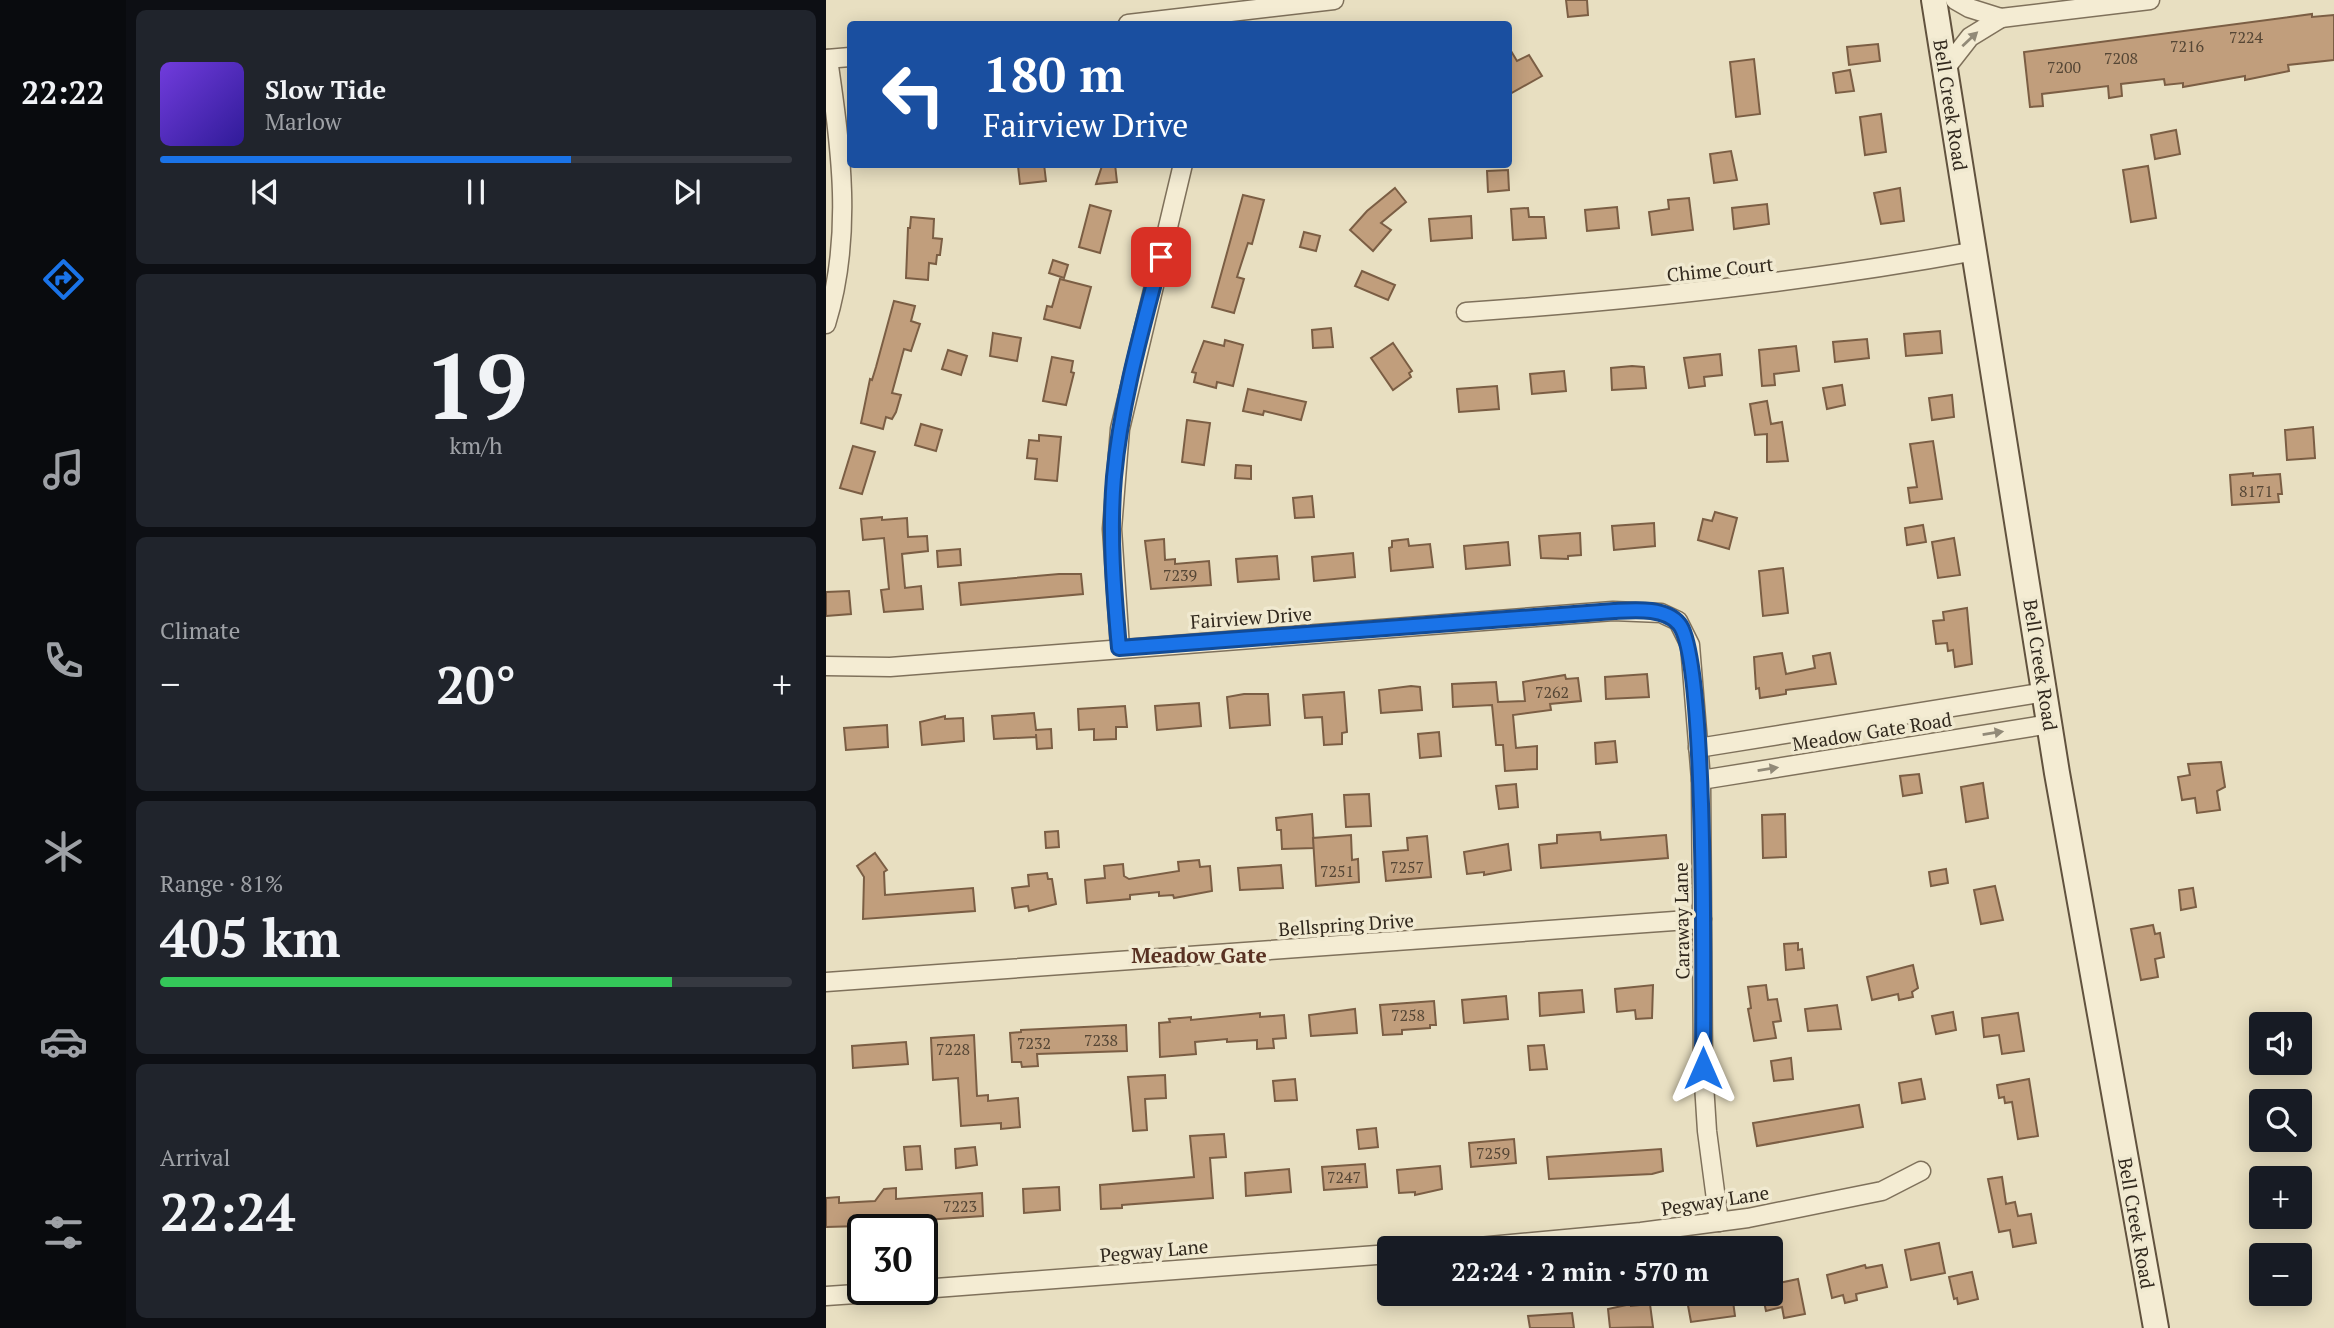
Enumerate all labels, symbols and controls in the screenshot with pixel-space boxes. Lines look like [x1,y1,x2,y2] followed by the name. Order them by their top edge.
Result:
[2229,26,2264,48] house number: 7224
[1961,32,1978,48] one-way arrow
[2170,35,2205,57] house number: 7216
[1928,37,1974,173] street label: Bell Creek Road
[983,41,1125,106] text: 180 m
[2104,47,2138,69] house number: 7208
[868,49,959,140] icon: left
[2047,56,2081,78] house number: 7200
[21,71,105,113] text: 22:22
[265,72,386,106] text: Slow Tide
[983,104,1188,146] text: Fairview Drive
[265,106,342,137] text: Marlow
[246,173,284,211] icon: previous
[457,173,495,211] icon: pause
[668,173,706,211] icon: next
[1131,227,1191,287] pin
[1142,238,1180,276] icon: arrive
[1665,251,1775,287] street label: Chime Court
[39,255,88,304] icon: directions
[425,324,527,445] text: 19
[449,430,503,461] text: km/h
[39,445,88,494] icon: music
[2239,480,2273,502] house number: 8171
[1163,564,1197,586] house number: 7239
[2018,597,2064,733] street label: Bell Creek Road
[1189,600,1313,634] street label: Fairview Drive
[160,615,240,646] text: Climate
[39,636,88,685] icon: phone
[436,650,516,719] text: 20°
[160,659,180,709] text: −
[772,659,792,709] text: +
[1535,681,1569,703] house number: 7262
[1790,706,1954,756] street label: Meadow Gate Road
[1982,727,2004,738] one-way arrow
[1757,763,1779,774] one-way arrow
[39,827,88,876] icon: climate
[1390,856,1424,878] house number: 7257
[1320,860,1354,882] house number: 7251
[1667,862,1695,980] street label: Caraway Lane
[160,868,283,899] text: Range · 81%
[160,903,341,972] text: 405 km
[1277,907,1415,941] street label: Bellspring Drive
[1131,941,1267,969] district label: Meadow Gate
[1391,1004,1425,1026] house number: 7258
[2249,1012,2312,1306] map controls
[2249,1012,2312,1075] button: sound
[39,1017,88,1066] icon: car
[1084,1029,1118,1051] house number: 7238
[1666,1031,1740,1105] position arrow
[1017,1032,1051,1054] house number: 7232
[936,1038,970,1060] house number: 7228
[2249,1089,2312,1152] button: search
[160,1142,231,1173] text: Arrival
[1476,1142,1510,1164] house number: 7259
[2113,1155,2161,1291] street label: Bell Creek Road
[1327,1166,1361,1188] house number: 7247
[2249,1166,2312,1229] button: +
[160,1177,295,1246] text: 22:24
[1659,1179,1771,1221] street label: Pegway Lane
[943,1195,977,1217] house number: 7223
[39,1208,88,1257] icon: filters
[847,1214,938,1305] speed limit sign: 30
[1099,1233,1209,1267] street label: Pegway Lane
[2249,1243,2312,1306] button: −
[1451,1254,1709,1288] text: 22:24 · 2 min · 570 m

